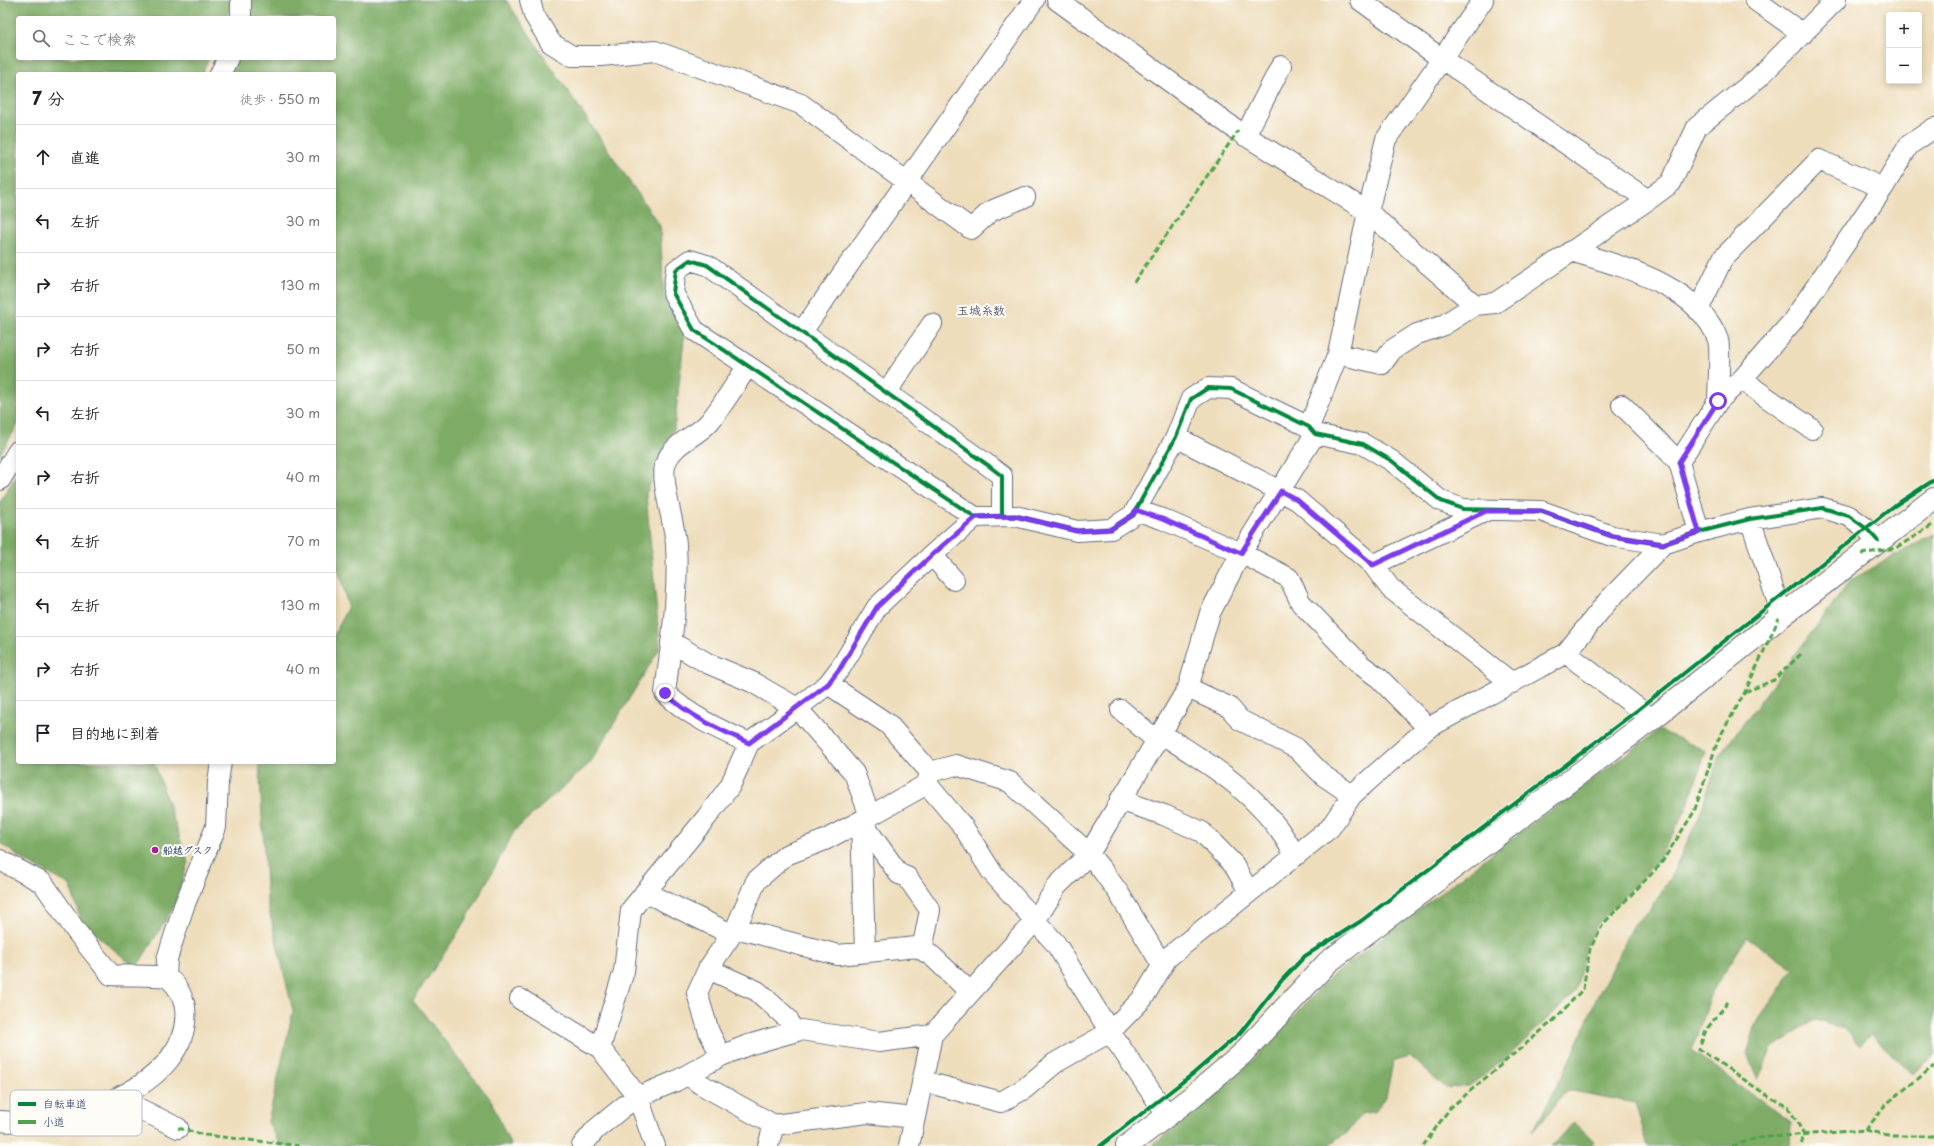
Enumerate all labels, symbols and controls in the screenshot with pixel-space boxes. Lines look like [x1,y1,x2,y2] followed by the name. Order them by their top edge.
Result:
[1886,12,1922,84] map controls
[1886,12,1922,48] button: +
[16,16,336,60] search box
[30,27,52,49] icon: search
[62,27,137,50] text: ここで検索
[1886,48,1922,84] button: −
[32,85,64,111] text: 7 分
[240,89,320,108] text: 徒歩 · 550 m
[70,145,100,168] text: 直進
[32,146,54,168] icon: ahead
[286,147,320,166] text: 30 m
[70,209,100,232] text: 左折
[32,210,54,232] icon: left
[286,211,320,230] text: 30 m
[70,273,100,296] text: 右折
[32,274,54,296] icon: right
[281,275,320,294] text: 130 m
[957,301,1005,319] district label: 玉城糸数
[70,337,100,360] text: 右折
[32,338,54,360] icon: right
[286,339,320,358] text: 50 m
[1709,392,1727,410] route start
[70,401,100,424] text: 左折
[32,402,54,424] icon: left
[286,403,320,422] text: 30 m
[70,465,100,488] text: 右折
[32,466,54,488] icon: right
[286,467,320,486] text: 40 m
[70,529,100,552] text: 左折
[32,530,54,552] icon: left
[287,531,320,550] text: 70 m
[70,593,100,616] text: 左折
[32,594,54,616] icon: left
[281,595,320,614] text: 130 m
[70,657,100,680] text: 右折
[32,658,54,680] icon: right
[286,659,320,678] text: 40 m
[656,684,674,702] route end
[70,721,160,744] text: 目的地に到着
[32,722,54,744] icon: arrive
[163,842,212,857] place label: 船越グスク
[150,845,160,855] marker: 船越グスク
[10,1090,142,1136] legend
[43,1095,87,1112] text: 自転車道
[43,1113,65,1130] text: 小道

